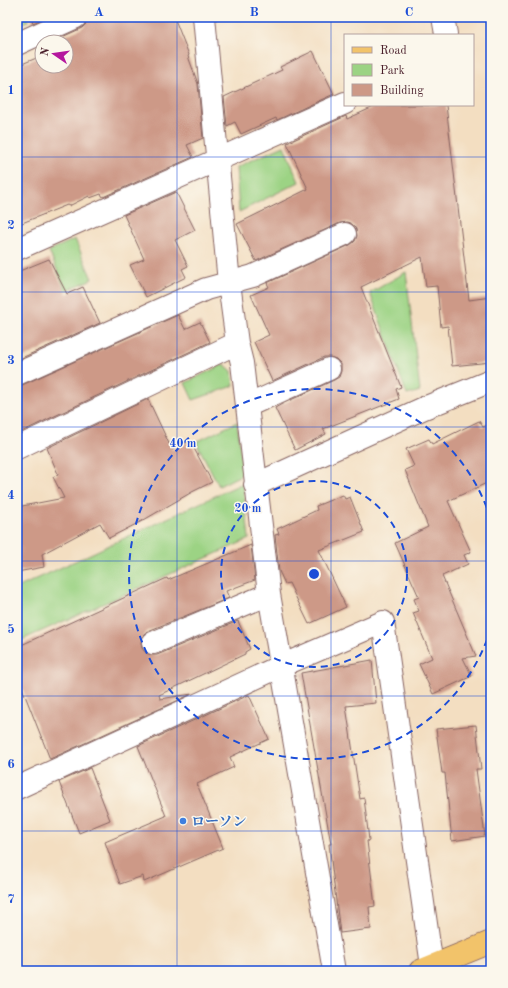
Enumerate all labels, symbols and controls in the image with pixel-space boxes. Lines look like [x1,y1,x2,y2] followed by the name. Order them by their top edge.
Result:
[94,6,104,19] text: A
[249,6,259,19] text: B
[405,6,413,19] text: C
[34,34,74,74] north arrow
[344,34,474,106] legend
[380,45,407,57] text: Road
[39,46,52,57] text: N
[380,65,405,77] text: Park
[7,84,15,97] text: 1
[380,85,424,97] text: Building
[7,219,15,232] text: 2
[7,354,15,367] text: 3
[170,438,197,450] text: 40 m
[7,489,15,502] text: 4
[235,503,262,515] text: 20 m
[307,567,321,581] centre of rings
[7,623,15,636] text: 5
[7,758,15,771] text: 6
[191,815,246,829] place label: ローソン
[178,816,188,826] marker: ローソン
[7,893,15,906] text: 7

